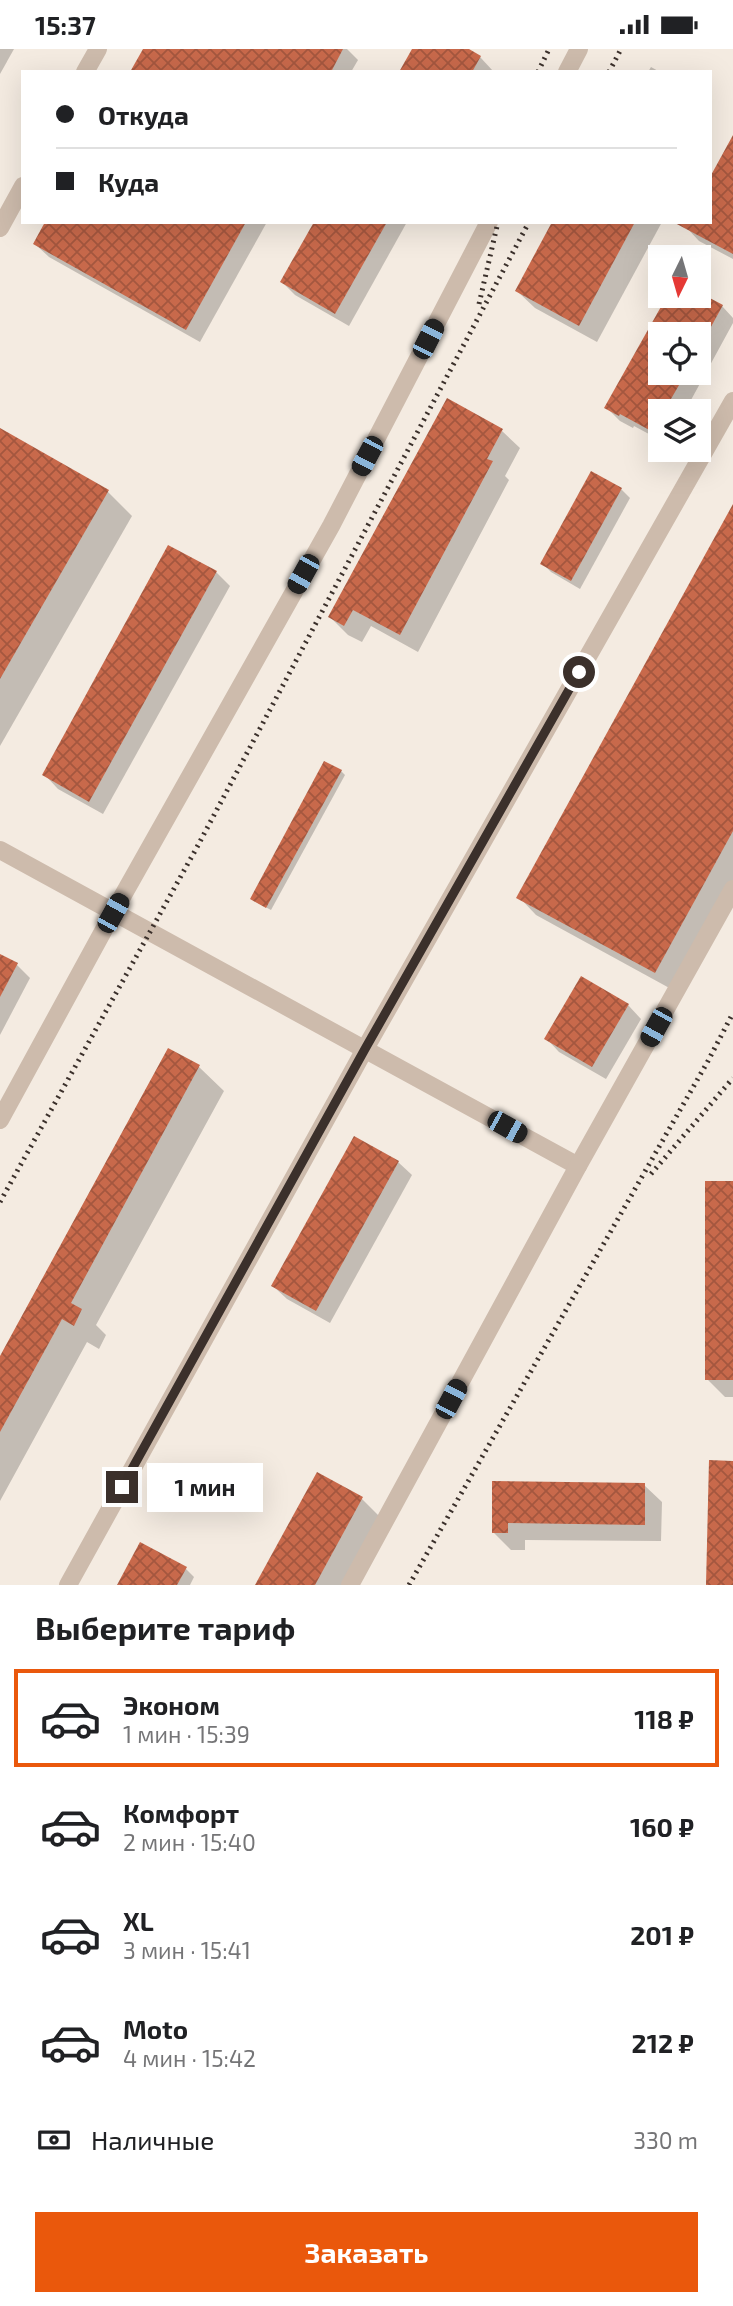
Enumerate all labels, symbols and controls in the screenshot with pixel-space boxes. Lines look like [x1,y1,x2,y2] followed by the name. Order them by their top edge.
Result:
[35,9,96,40] text: 15:37
[98,99,189,130] text: Откуда
[98,166,159,197] text: Куда
[648,245,710,308] north arrow
[648,245,711,462] map controls
[410,316,447,362] car
[648,322,711,385] button: locate
[648,399,711,462] button: layers
[348,433,387,479] car
[284,551,323,597] car
[563,656,595,688] route start
[94,890,133,936] car
[637,1004,676,1050] car
[484,1108,531,1146] car
[432,1376,471,1422] car
[146,1463,262,1511] callout: 1 мин
[106,1471,138,1503] route end
[175,1473,235,1501] text: 1 мин
[35,1608,295,1646] text: Выберите тариф
[39,1687,102,1750] icon: car
[123,1689,220,1720] text: Эконом
[634,1703,694,1734] text: 118 ₽
[123,1720,250,1748] text: 1 мин · 15:39
[39,1795,102,1858] icon: car
[123,1797,239,1828] text: Комфорт
[630,1811,694,1842] text: 160 ₽
[123,1828,256,1856] text: 2 мин · 15:40
[39,1903,102,1966] icon: car
[123,1905,154,1936] text: XL
[630,1919,694,1950] text: 201 ₽
[123,1936,251,1964] text: 3 мин · 15:41
[39,2011,102,2074] icon: car
[123,2013,188,2044] text: Moto
[632,2027,694,2058] text: 212 ₽
[123,2044,256,2072] text: 4 мин · 15:42
[35,2121,73,2159] icon: cash
[91,2124,214,2155] text: Наличные
[633,2126,698,2154] text: 330 m
[35,2212,698,2292] button: Заказать

